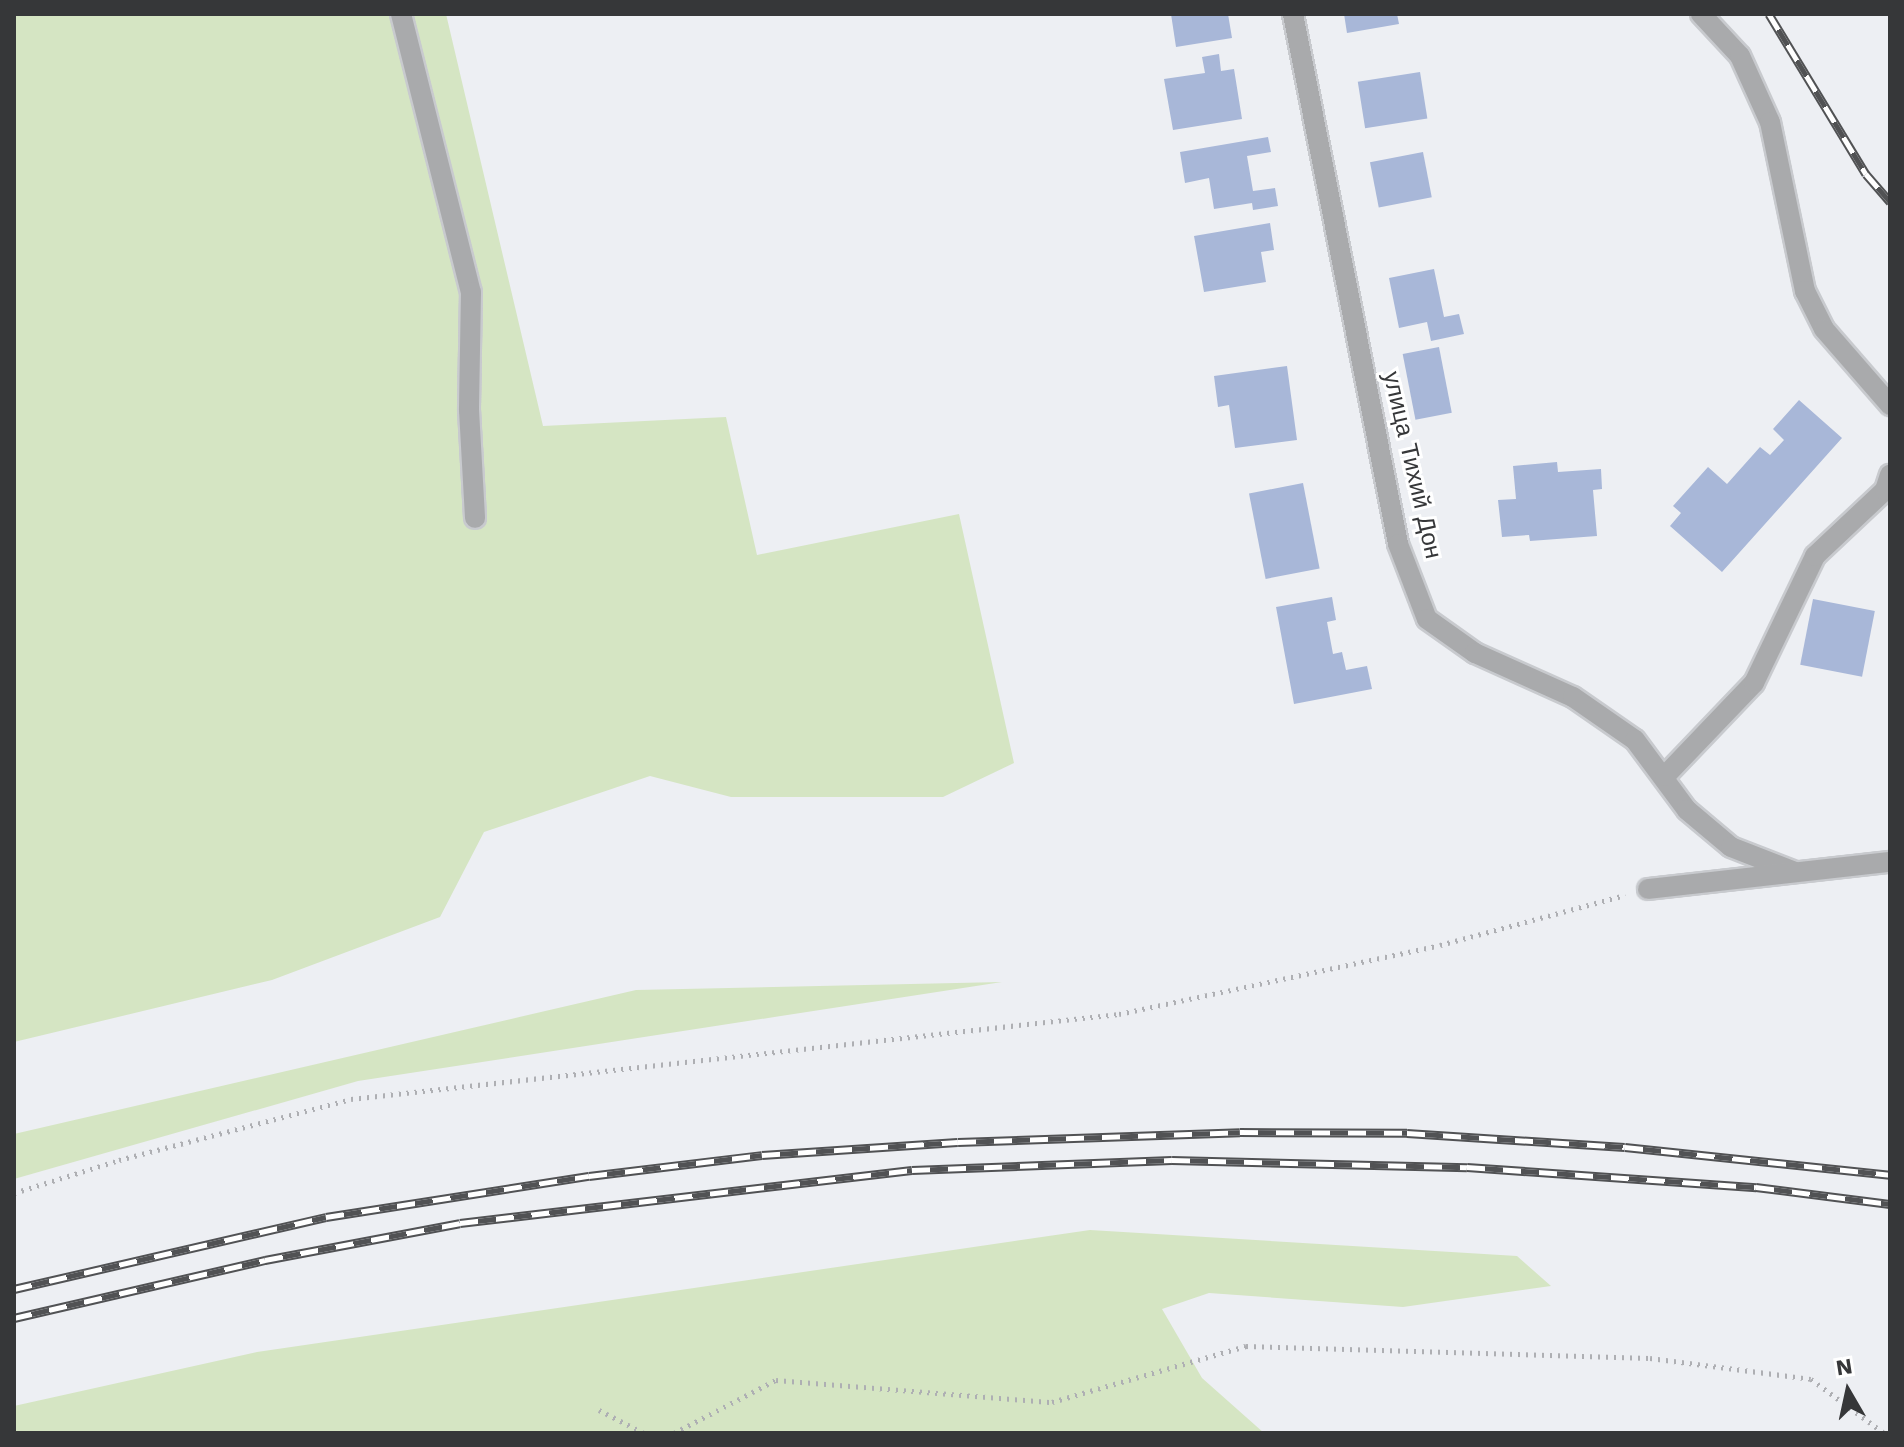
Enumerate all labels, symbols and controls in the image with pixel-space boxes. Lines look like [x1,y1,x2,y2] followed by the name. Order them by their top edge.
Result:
[1376,369,1448,561] street label: улица Тихий Дон
[1808,1351,1888,1431] north arrow
[1834,1353,1854,1380] text: N

